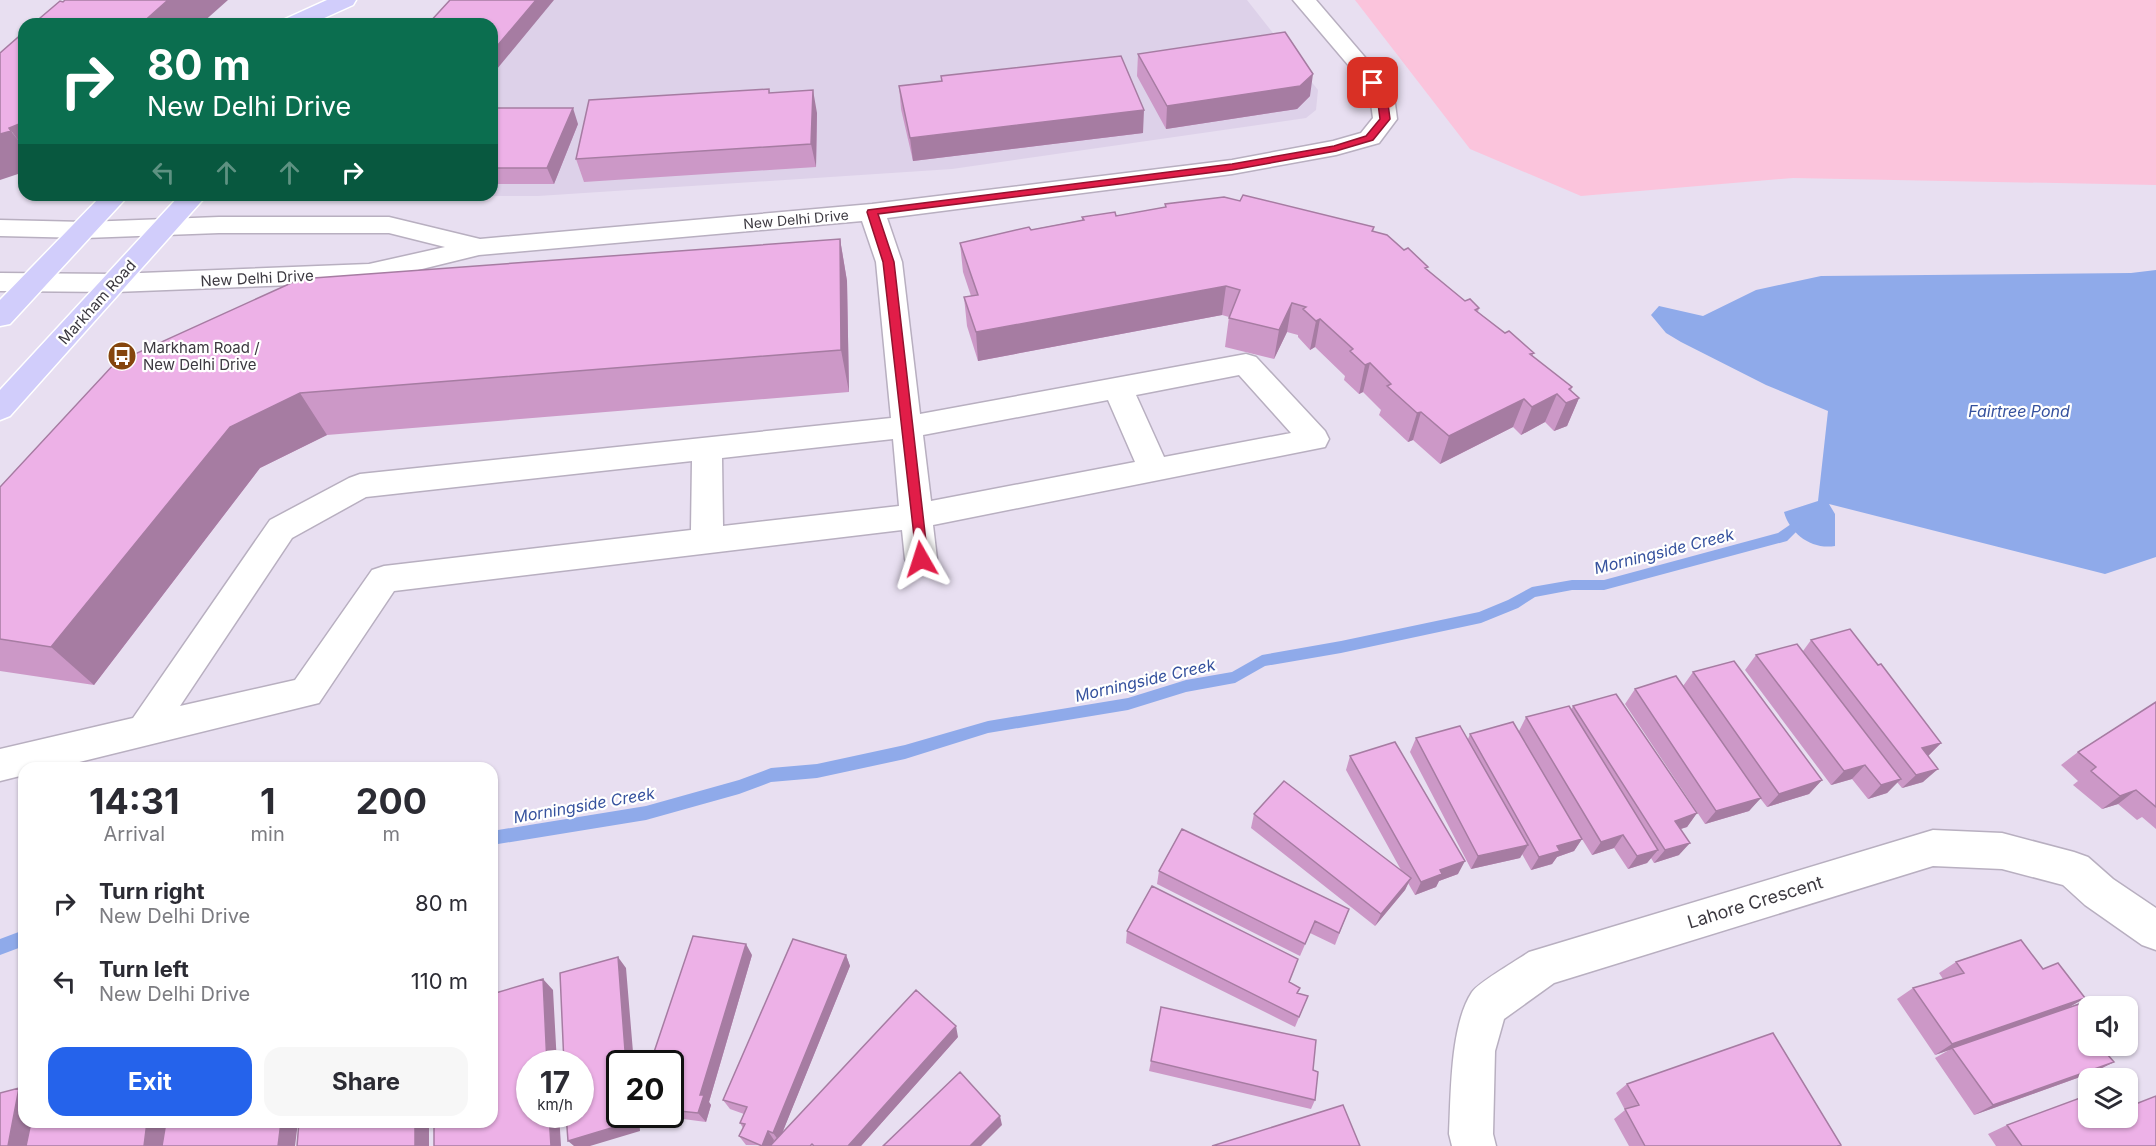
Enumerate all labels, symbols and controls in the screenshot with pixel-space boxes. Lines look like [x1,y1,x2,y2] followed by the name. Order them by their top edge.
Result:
[147,39,251,90] text: 80 m
[48,42,126,120] icon: right
[1347,57,1398,108] pin
[1356,66,1389,99] icon: arrive
[147,90,351,123] text: New Delhi Drive
[147,156,180,189] icon: left
[210,156,243,189] icon: ahead
[273,156,306,189] icon: ahead
[336,156,369,189] icon: right
[743,206,849,232] street label: New Delhi Drive
[54,256,140,348] street label: Markham Road
[200,266,314,290] street label: New Delhi Drive
[143,338,260,374] place label: Markham Road / New Delhi Drive
[106,340,138,372] bus stop icon: Markham Road / New Delhi Drive
[1968,401,2070,421] water label: Fairtree Pond
[1592,524,1736,578] water label: Morningside Creek
[889,527,953,591] position arrow
[1073,654,1217,706] water label: Morningside Creek
[89,779,180,823] text: 14:31
[260,779,275,823] text: 1
[356,779,427,823] text: 200
[512,783,657,827] water label: Morningside Creek
[104,822,165,846] text: Arrival
[251,822,285,846] text: min
[383,822,400,846] text: m
[1685,871,1825,933] street label: Lahore Crescent
[99,878,205,904] text: Turn right
[48,887,81,920] icon: right
[415,890,468,916] text: 80 m
[99,904,250,928] text: New Delhi Drive
[99,956,189,982] text: Turn left
[48,965,81,998] icon: left
[411,968,468,994] text: 110 m
[99,982,250,1006] text: New Delhi Drive
[2078,996,2138,1128] map controls
[2078,996,2138,1056] button: sound
[48,1047,252,1116] button: Exit
[264,1047,468,1116] button: Share
[606,1050,684,1128] speed limit sign: 20
[540,1064,570,1100] text: 17
[2078,1068,2138,1128] button: layers
[537,1095,573,1114] text: km/h

